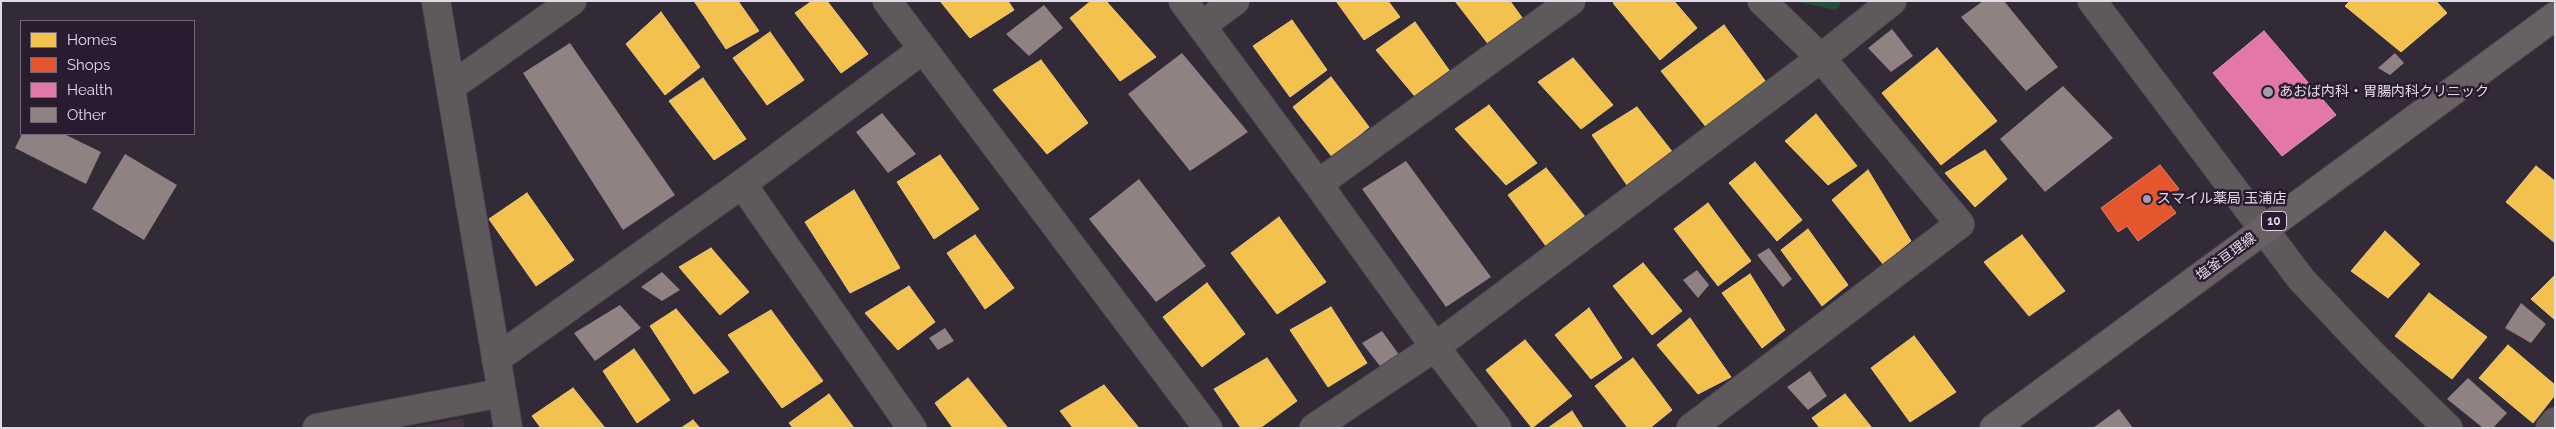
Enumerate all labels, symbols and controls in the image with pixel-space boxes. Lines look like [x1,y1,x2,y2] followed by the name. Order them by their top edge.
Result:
[20,20,195,135] legend
[67,31,117,49] text: Homes
[67,56,110,74] text: Shops
[67,81,113,99] text: Health
[2279,84,2489,100] place label: あおば内科・胃腸内科クリニック
[2261,85,2275,99] marker: あおば内科・胃腸内科クリニック
[67,106,106,124] text: Other
[2157,191,2287,207] place label: スマイル薬局 玉浦店
[2141,193,2153,205] marker: スマイル薬局 玉浦店
[2262,212,2286,230] road number: 10
[2193,230,2259,284] street label: 塩釜亘理線

